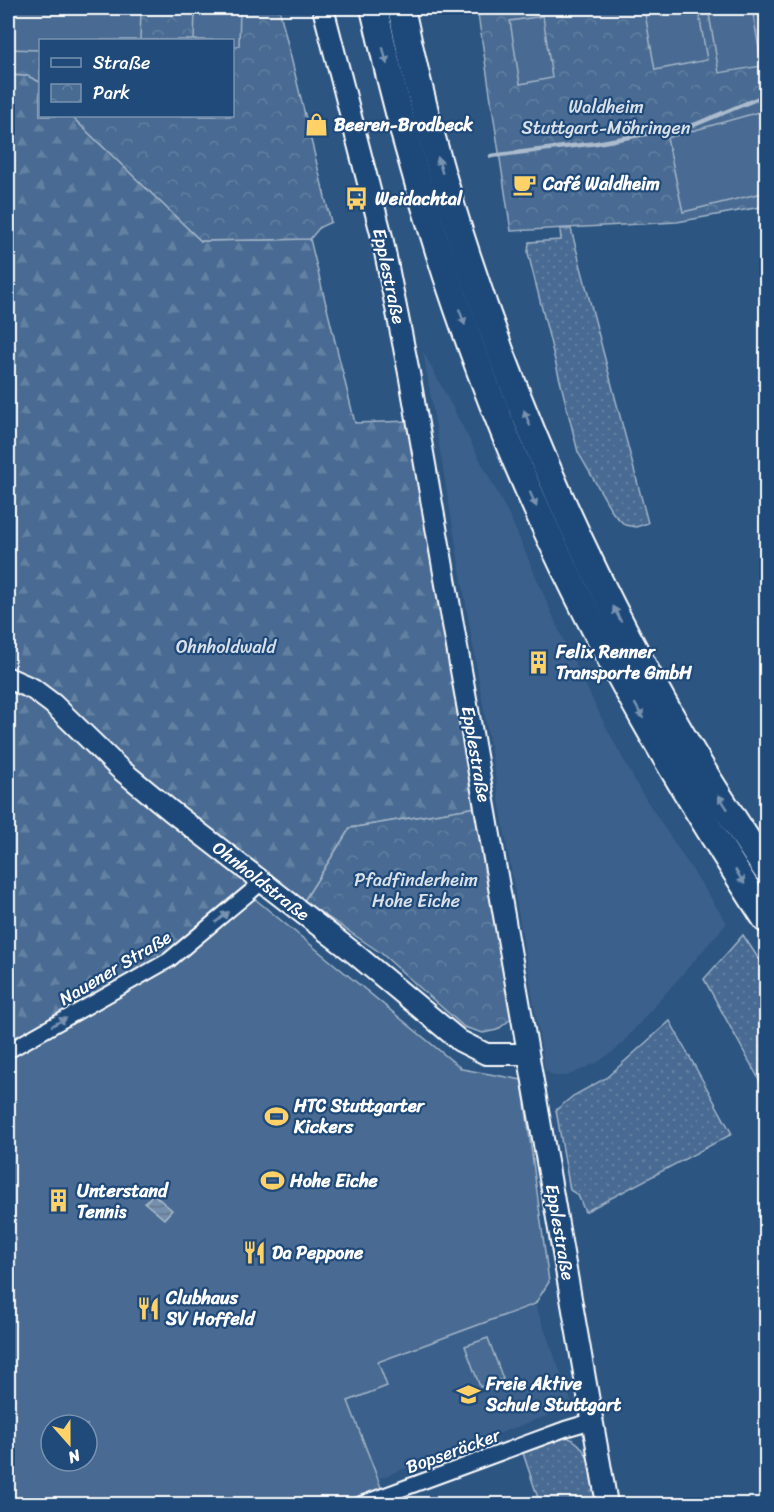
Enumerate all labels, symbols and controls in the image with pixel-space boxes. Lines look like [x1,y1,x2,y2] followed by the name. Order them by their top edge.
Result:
[39,39,234,117] legend
[381,46,391,65] one-way arrow
[93,47,150,79] text: Straße
[93,77,130,109] text: Park
[522,91,691,144] park label: Waldheim Stuttgart-Möhringen
[334,109,473,141] place label: Beeren-Brodbeck
[303,112,329,138] shop icon: Beeren-Brodbeck
[435,156,445,174] one-way arrow
[542,168,660,200] place label: Café Waldheim
[512,171,538,197] cafe icon: Café Waldheim
[375,183,463,215] place label: Weidachtal
[344,186,370,212] bus stop icon: Weidachtal
[363,225,415,327] street label: Epplestraße
[458,308,468,326] one-way arrow
[522,409,531,427] one-way arrow
[528,490,538,508] one-way arrow
[612,606,622,623] one-way arrow
[176,631,278,663] park label: Ohnholdwald
[555,636,692,689] place label: Felix Renner Transporte GmbH
[525,649,551,675] building icon: Felix Renner Transporte GmbH
[452,703,500,805] street label: Epplestraße
[634,703,644,720] one-way arrow
[718,794,729,811] one-way arrow
[205,832,317,930] street label: Ohnholdstraße
[354,864,478,917] park label: Pfadfinderheim Hohe Eiche
[734,869,745,885] one-way arrow
[214,911,229,924] one-way arrow
[52,921,178,1014] street label: Nauener Straße
[50,1017,67,1027] one-way arrow
[293,1090,426,1143] place label: HTC Stuttgarter Kickers
[263,1103,289,1129] sports icon: HTC Stuttgarter Kickers
[289,1165,379,1197] place label: Hohe Eiche
[259,1168,285,1194] sports icon: Hohe Eiche
[77,1175,169,1228] place label: Unterstand Tennis
[536,1181,584,1283] street label: Epplestraße
[46,1188,72,1214] building icon: Unterstand Tennis
[272,1237,364,1269] place label: Da Peppone
[241,1240,267,1266] restaurant icon: Da Peppone
[165,1282,256,1335] place label: Clubhaus SV Hoffeld
[135,1295,161,1321] restaurant icon: Clubhaus SV Hoffeld
[485,1368,622,1421] place label: Freie Aktive Schule Stuttgart
[455,1381,481,1407] school or university icon: Freie Aktive Schule Stuttgart
[39,1413,99,1473] north arrow
[401,1419,506,1483] street label: Bopseräcker
[63,1441,86,1472] text: N

